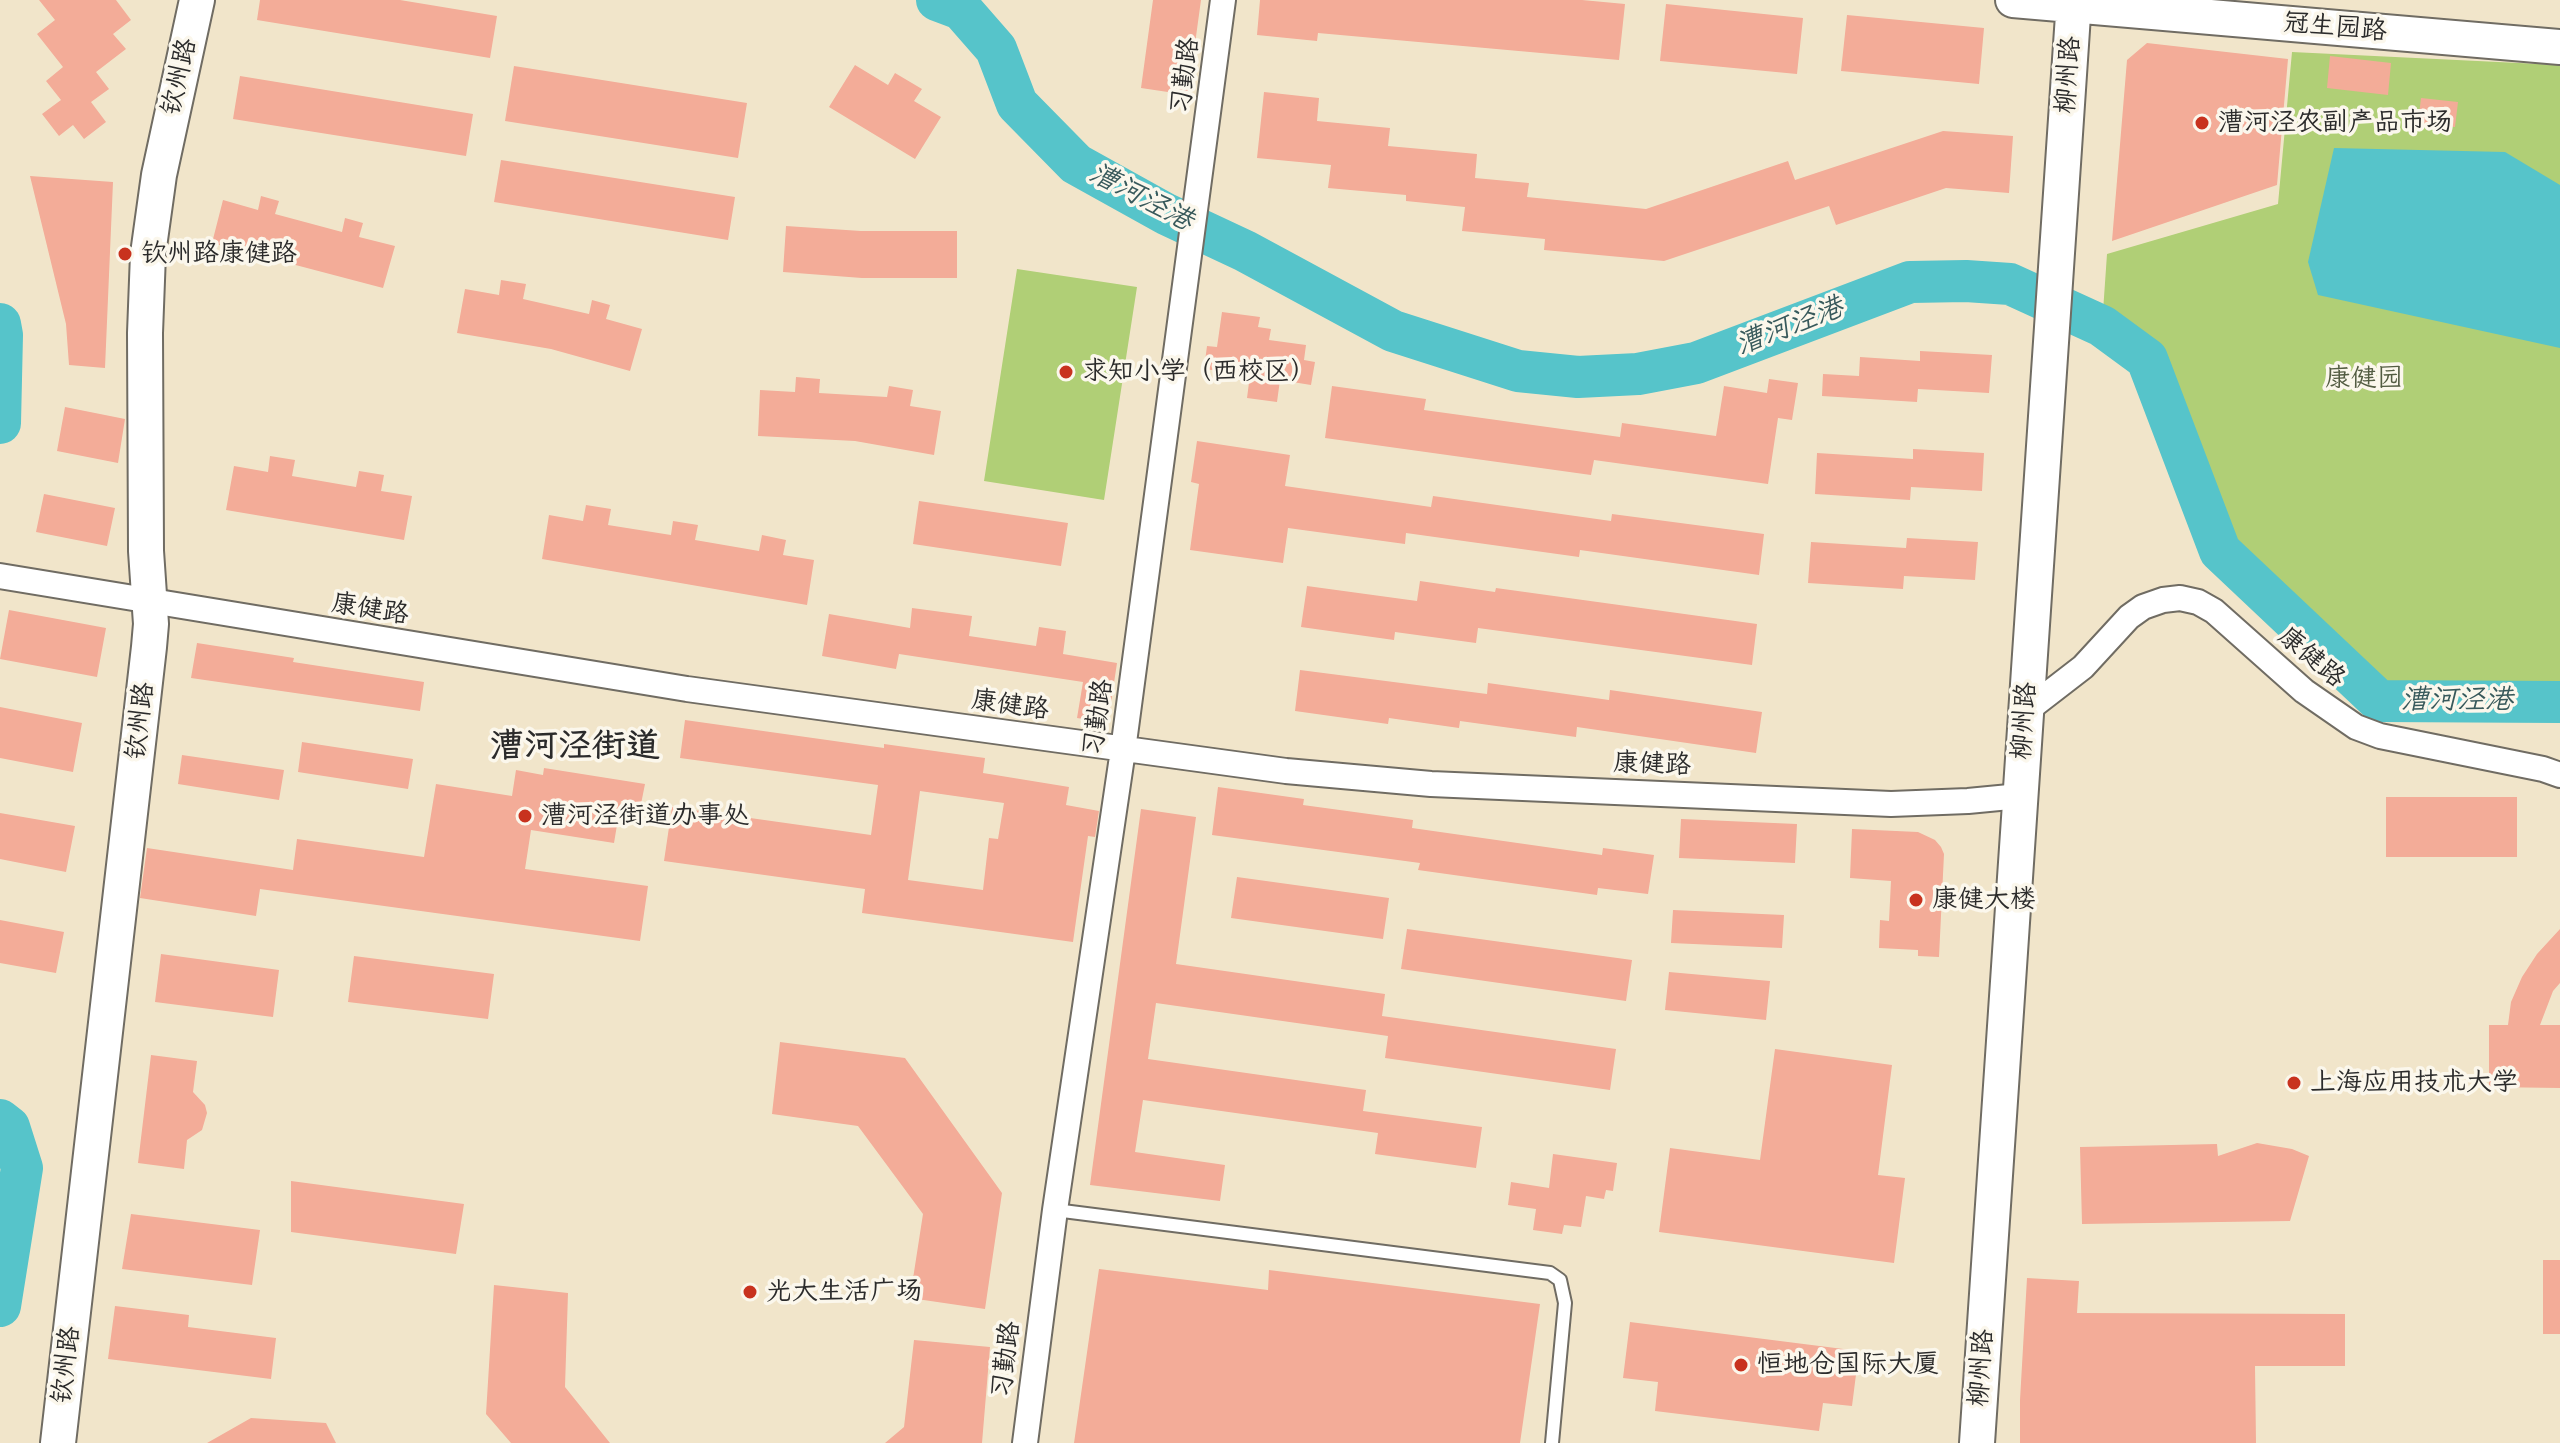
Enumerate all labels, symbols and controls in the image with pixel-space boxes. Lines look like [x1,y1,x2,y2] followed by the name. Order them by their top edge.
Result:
[2282,8,2388,48] street label: 冠生园路
[156,35,204,119] street label: 钦州路
[1166,35,1206,117] street label: 习勤路
[2051,35,2087,115] street label: 柳州路
[2218,107,2452,139] place label: 漕河泾农副产品市场
[2193,114,2211,132] marker: 漕河泾农副产品市场
[1084,157,1198,239] water label: 漕河泾港
[141,238,297,270] place label: 钦州路康健路
[116,245,134,263] marker: 钦州路康健路
[1732,291,1848,363] water label: 漕河泾港
[1082,356,1316,388] place label: 求知小学（西校区）
[1057,363,1075,381] marker: 求知小学（西校区）
[2325,363,2403,395] park label: 康健园
[329,588,411,632] street label: 康健路
[2271,621,2351,695] street label: 康健路
[1078,677,1120,759] street label: 习勤路
[121,680,161,762] street label: 钦州路
[2007,681,2043,761] street label: 柳州路
[2401,684,2513,718] water label: 漕河泾港
[969,685,1051,727] street label: 康健路
[490,727,660,767] district label: 漕河泾街道
[1612,748,1692,782] street label: 康健路
[541,800,749,832] place label: 漕河泾街道办事处
[516,807,534,825] marker: 漕河泾街道办事处
[1932,884,2036,916] place label: 康健大楼
[1907,891,1925,909] marker: 康健大楼
[2310,1067,2518,1099] place label: 上海应用技术大学
[2285,1074,2303,1092] marker: 上海应用技术大学
[766,1276,922,1308] place label: 光大生活广场
[741,1283,759,1301] marker: 光大生活广场
[987,1319,1027,1401] street label: 习勤路
[47,1324,87,1406] street label: 钦州路
[1964,1328,2000,1408] street label: 柳州路
[1757,1349,1939,1381] place label: 恒地仓国际大厦
[1732,1356,1750,1374] marker: 恒地仓国际大厦

